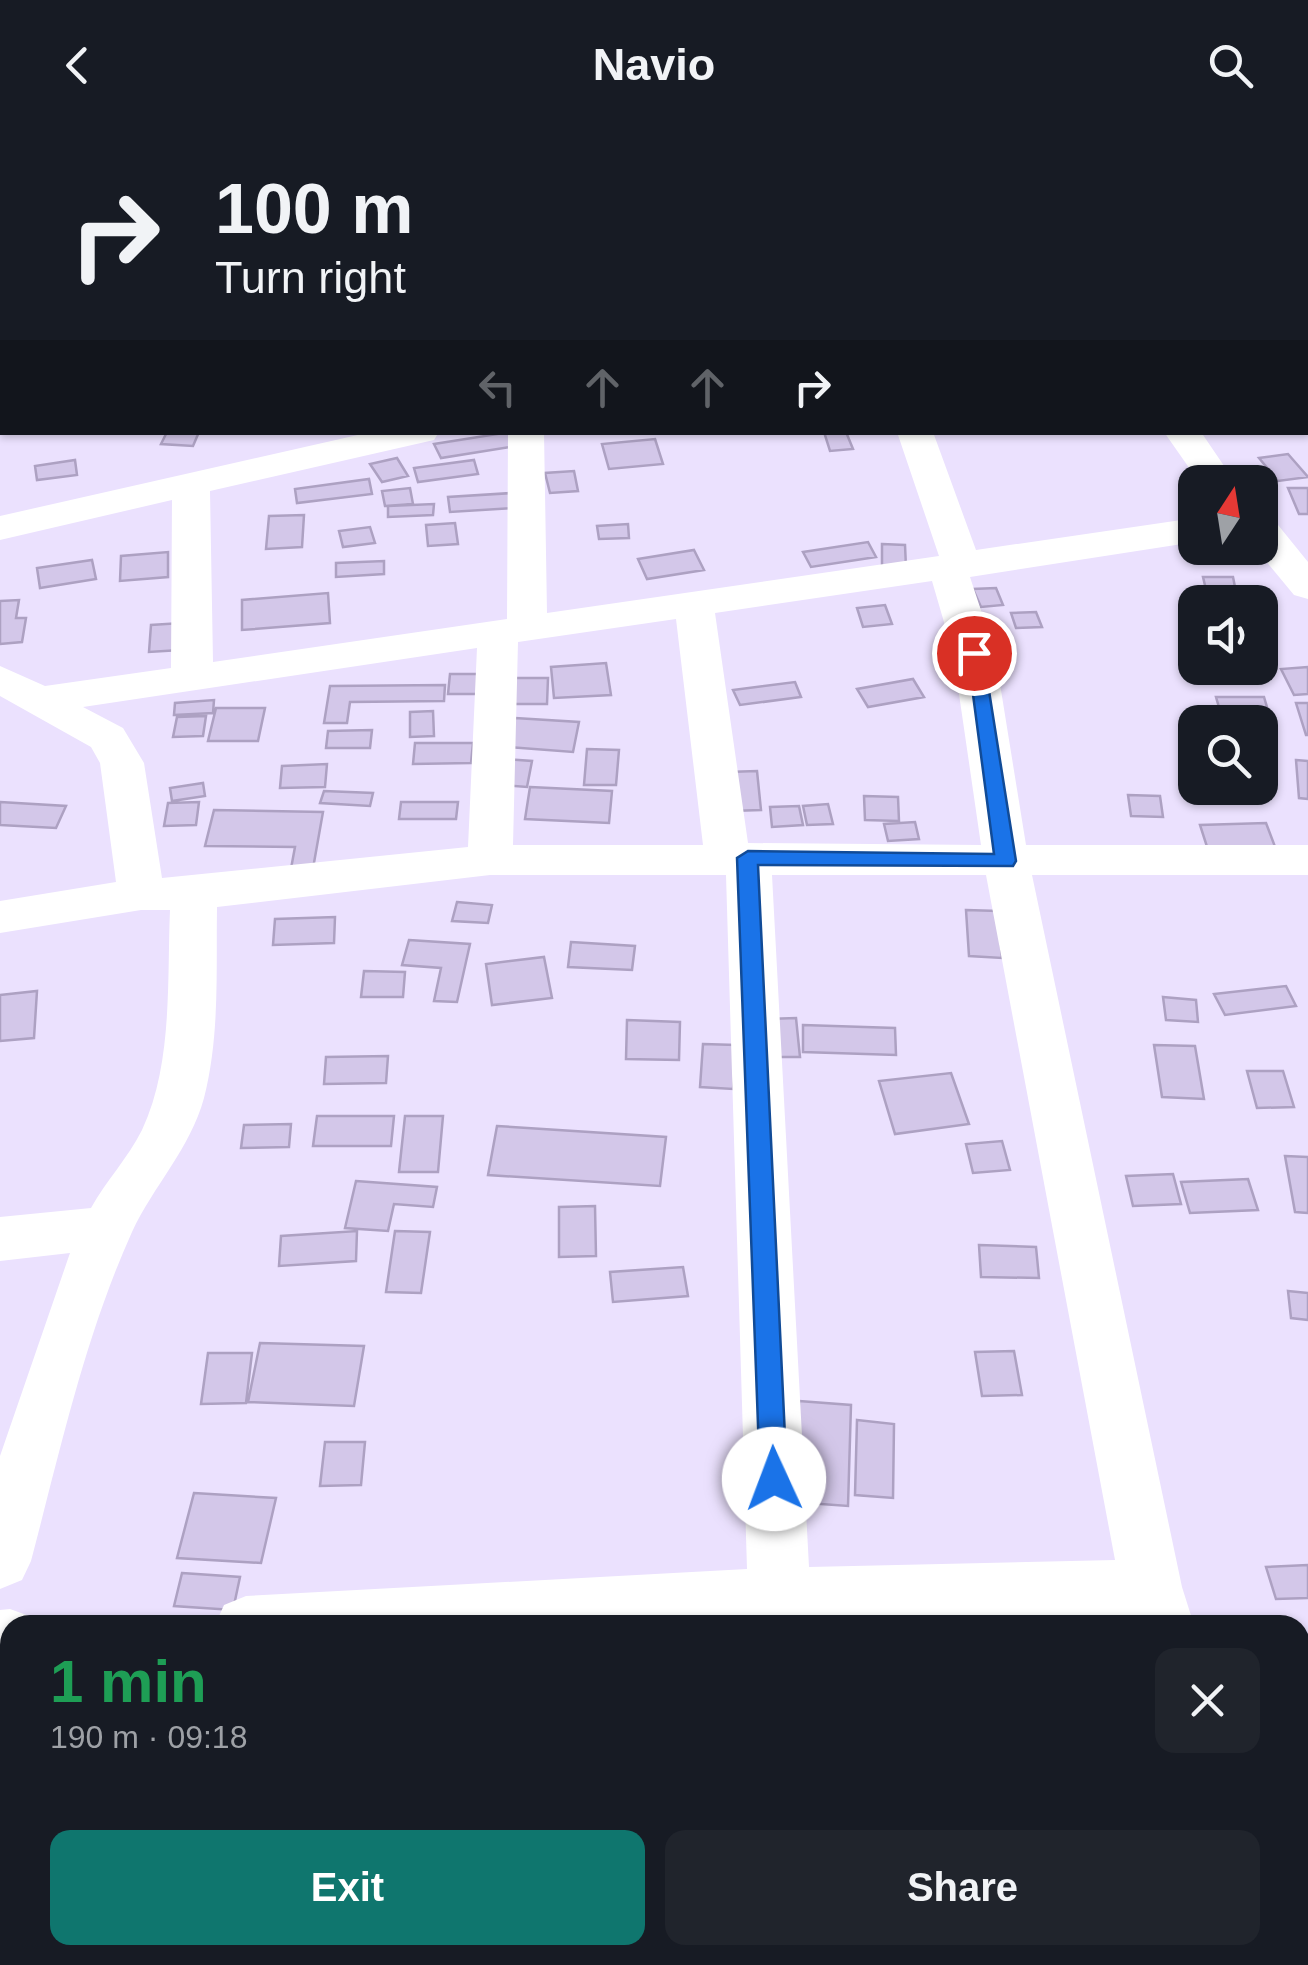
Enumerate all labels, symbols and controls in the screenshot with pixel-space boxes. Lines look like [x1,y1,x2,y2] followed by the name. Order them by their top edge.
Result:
[50,38,105,93] icon: back
[1203,38,1258,93] icon: search
[593,39,715,90] text: Navio
[50,170,180,300] icon: right
[215,170,413,248] text: 100 m
[215,252,406,303] text: Turn right
[470,360,525,415] icon: left
[575,360,630,415] icon: ahead
[680,360,735,415] icon: ahead
[785,360,840,415] icon: right
[1178,465,1278,565] north arrow
[1178,465,1278,805] map controls
[1178,585,1278,685] button: sound
[932,611,1017,696] pin
[947,626,1002,681] icon: arrive
[1178,705,1278,805] button: search
[722,1427,826,1531] position arrow
[50,1648,207,1715] text: 1 min
[1155,1648,1260,1753] button: close
[50,1719,247,1755] text: 190 m · 09:18
[50,1830,645,1945] button: Exit
[665,1830,1260,1945] button: Share

